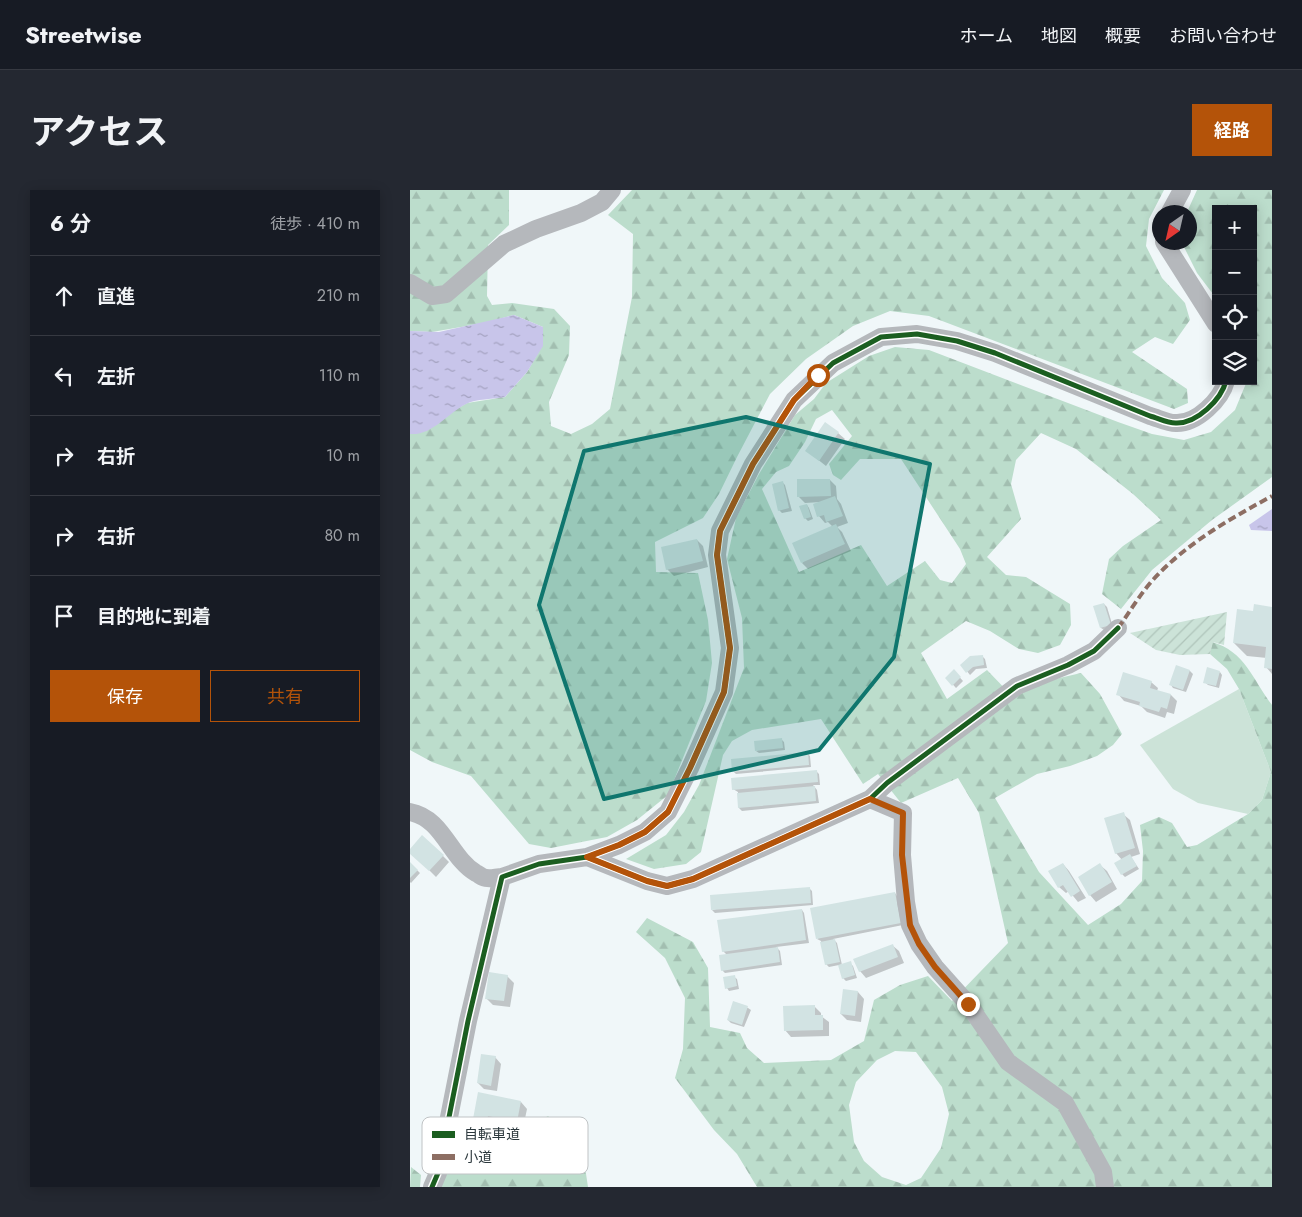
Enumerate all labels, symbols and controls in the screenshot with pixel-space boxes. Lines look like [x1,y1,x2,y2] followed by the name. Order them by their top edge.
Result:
[25,17,142,52] text: Streetwise
[960,23,1013,49] text: ホーム
[1041,23,1077,49] text: 地図
[1105,23,1141,49] text: 概要
[1169,23,1277,49] text: お問い合わせ
[1192,104,1272,156] button: 経路
[30,107,168,157] text: アクセス
[1152,205,1197,250] north arrow
[1212,205,1257,385] map controls
[1212,205,1257,250] button: +
[50,209,91,239] text: 6 分
[270,212,360,235] text: 徒歩 · 410 m
[1212,250,1257,295] button: −
[50,282,78,310] icon: ahead
[97,283,135,310] text: 直進
[317,284,360,307] text: 210 m
[1212,295,1257,340] button: locate
[1212,340,1257,385] button: layers
[50,362,78,390] icon: left
[97,363,135,390] text: 左折
[319,364,360,387] text: 110 m
[807,364,830,387] route start
[50,442,78,470] icon: right
[97,443,135,470] text: 右折
[326,444,360,467] text: 10 m
[50,522,78,550] icon: right
[97,523,135,550] text: 右折
[324,524,360,547] text: 80 m
[50,602,78,630] icon: arrive
[97,603,211,630] text: 目的地に到着
[50,670,200,722] button: 保存
[210,670,360,722] button: 共有
[957,993,980,1016] route end
[422,1117,588,1174] legend
[464,1124,520,1144] text: 自転車道
[464,1147,492,1167] text: 小道

